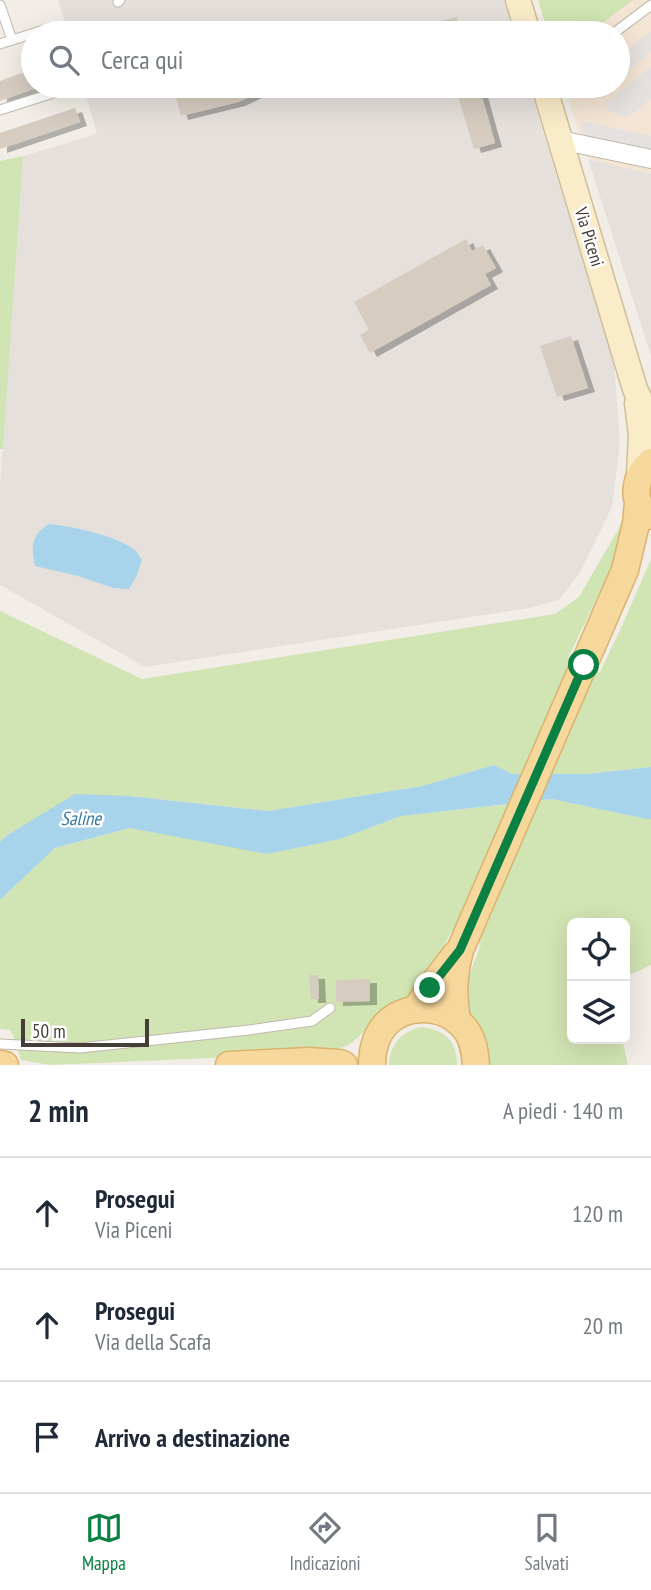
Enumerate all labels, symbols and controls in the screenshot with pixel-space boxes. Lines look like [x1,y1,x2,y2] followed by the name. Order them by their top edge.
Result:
[21,21,630,98] search box
[45,41,83,79] icon: search
[101,43,183,76] text: Cerca qui
[569,204,609,269] street label: Via Piceni
[568,649,599,680] route start
[61,806,102,830] water label: Saline
[567,918,630,1044] map controls
[567,918,630,981] button: locate
[414,972,445,1003] route end
[567,981,630,1044] button: layers
[21,1016,149,1048] scale bar
[32,1019,66,1043] text: 50 m
[28,1091,89,1130] text: 2 min
[503,1096,623,1125] text: A piedi · 140 m
[95,1182,175,1215] text: Prosegui
[28,1194,66,1232] icon: ahead
[572,1199,623,1228] text: 120 m
[95,1215,172,1244] text: Via Piceni
[95,1294,175,1327] text: Prosegui
[28,1306,66,1344] icon: ahead
[582,1311,623,1340] text: 20 m
[95,1327,211,1356] text: Via della Scafa
[28,1418,66,1456] icon: arrive
[95,1421,290,1454] text: Arrivo a destinazione
[82,1509,126,1575] tab: Mappa
[290,1509,361,1575] tab: Indicazioni
[525,1509,569,1575] tab: Salvati

